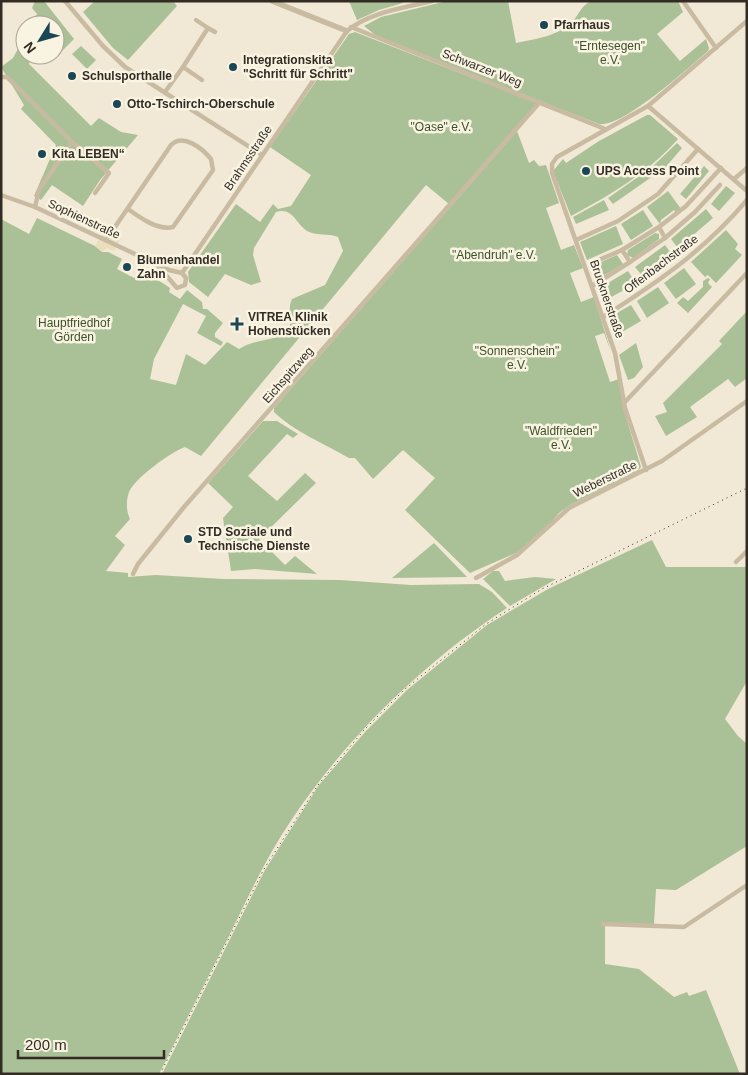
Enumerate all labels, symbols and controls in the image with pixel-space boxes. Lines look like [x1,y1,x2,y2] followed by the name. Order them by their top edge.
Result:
[15,15,65,65] north arrow
[554,18,610,32] place label: Pfarrhaus
[538,19,550,31] marker: Pfarrhaus
[20,39,39,57] text: N
[575,39,645,67] park label: "Erntesegen" e.V.
[440,46,524,90] street label: Schwarzer Weg
[243,53,353,81] place label: Integrationskita "Schritt für Schritt"
[227,61,239,73] marker: Integrationskita "Schritt für Schritt"
[82,69,172,83] place label: Schulsporthalle
[66,70,78,82] marker: Schulsporthalle
[127,97,275,111] place label: Otto-Tschirch-Oberschule
[111,98,123,110] marker: Otto-Tschirch-Oberschule
[411,120,471,134] park label: "Oase" e.V.
[221,123,275,193] street label: Brahmsstraße
[52,147,125,161] place label: Kita LEBEN“
[36,148,48,160] marker: Kita LEBEN“
[596,164,699,178] place label: UPS Access Point
[580,165,592,177] marker: UPS Access Point
[46,196,123,242] street label: Sophienstraße
[621,231,701,296] street label: Offenbachstraße
[452,248,536,262] park label: "Abendruh" e.V.
[137,253,220,281] place label: Blumenhandel Zahn
[587,258,627,340] street label: Brucknerstraße
[121,261,133,273] marker: Blumenhandel Zahn
[248,310,331,338] place label: VITREA Klinik Hohenstücken
[38,316,111,344] park label: Hauptfriedhof Görden
[230,317,244,331] marker: VITREA Klinik Hohenstücken
[260,344,316,406] street label: Eichspitzweg
[475,344,559,372] park label: "Sonnenschein" e.V.
[525,424,597,452] park label: "Waldfrieden" e.V.
[571,457,639,500] street label: Weberstraße
[198,525,310,553] place label: STD Soziale und Technische Dienste
[182,533,194,545] marker: STD Soziale und Technische Dienste
[18,1028,164,1060] scale bar
[25,1036,67,1053] text: 200 m

